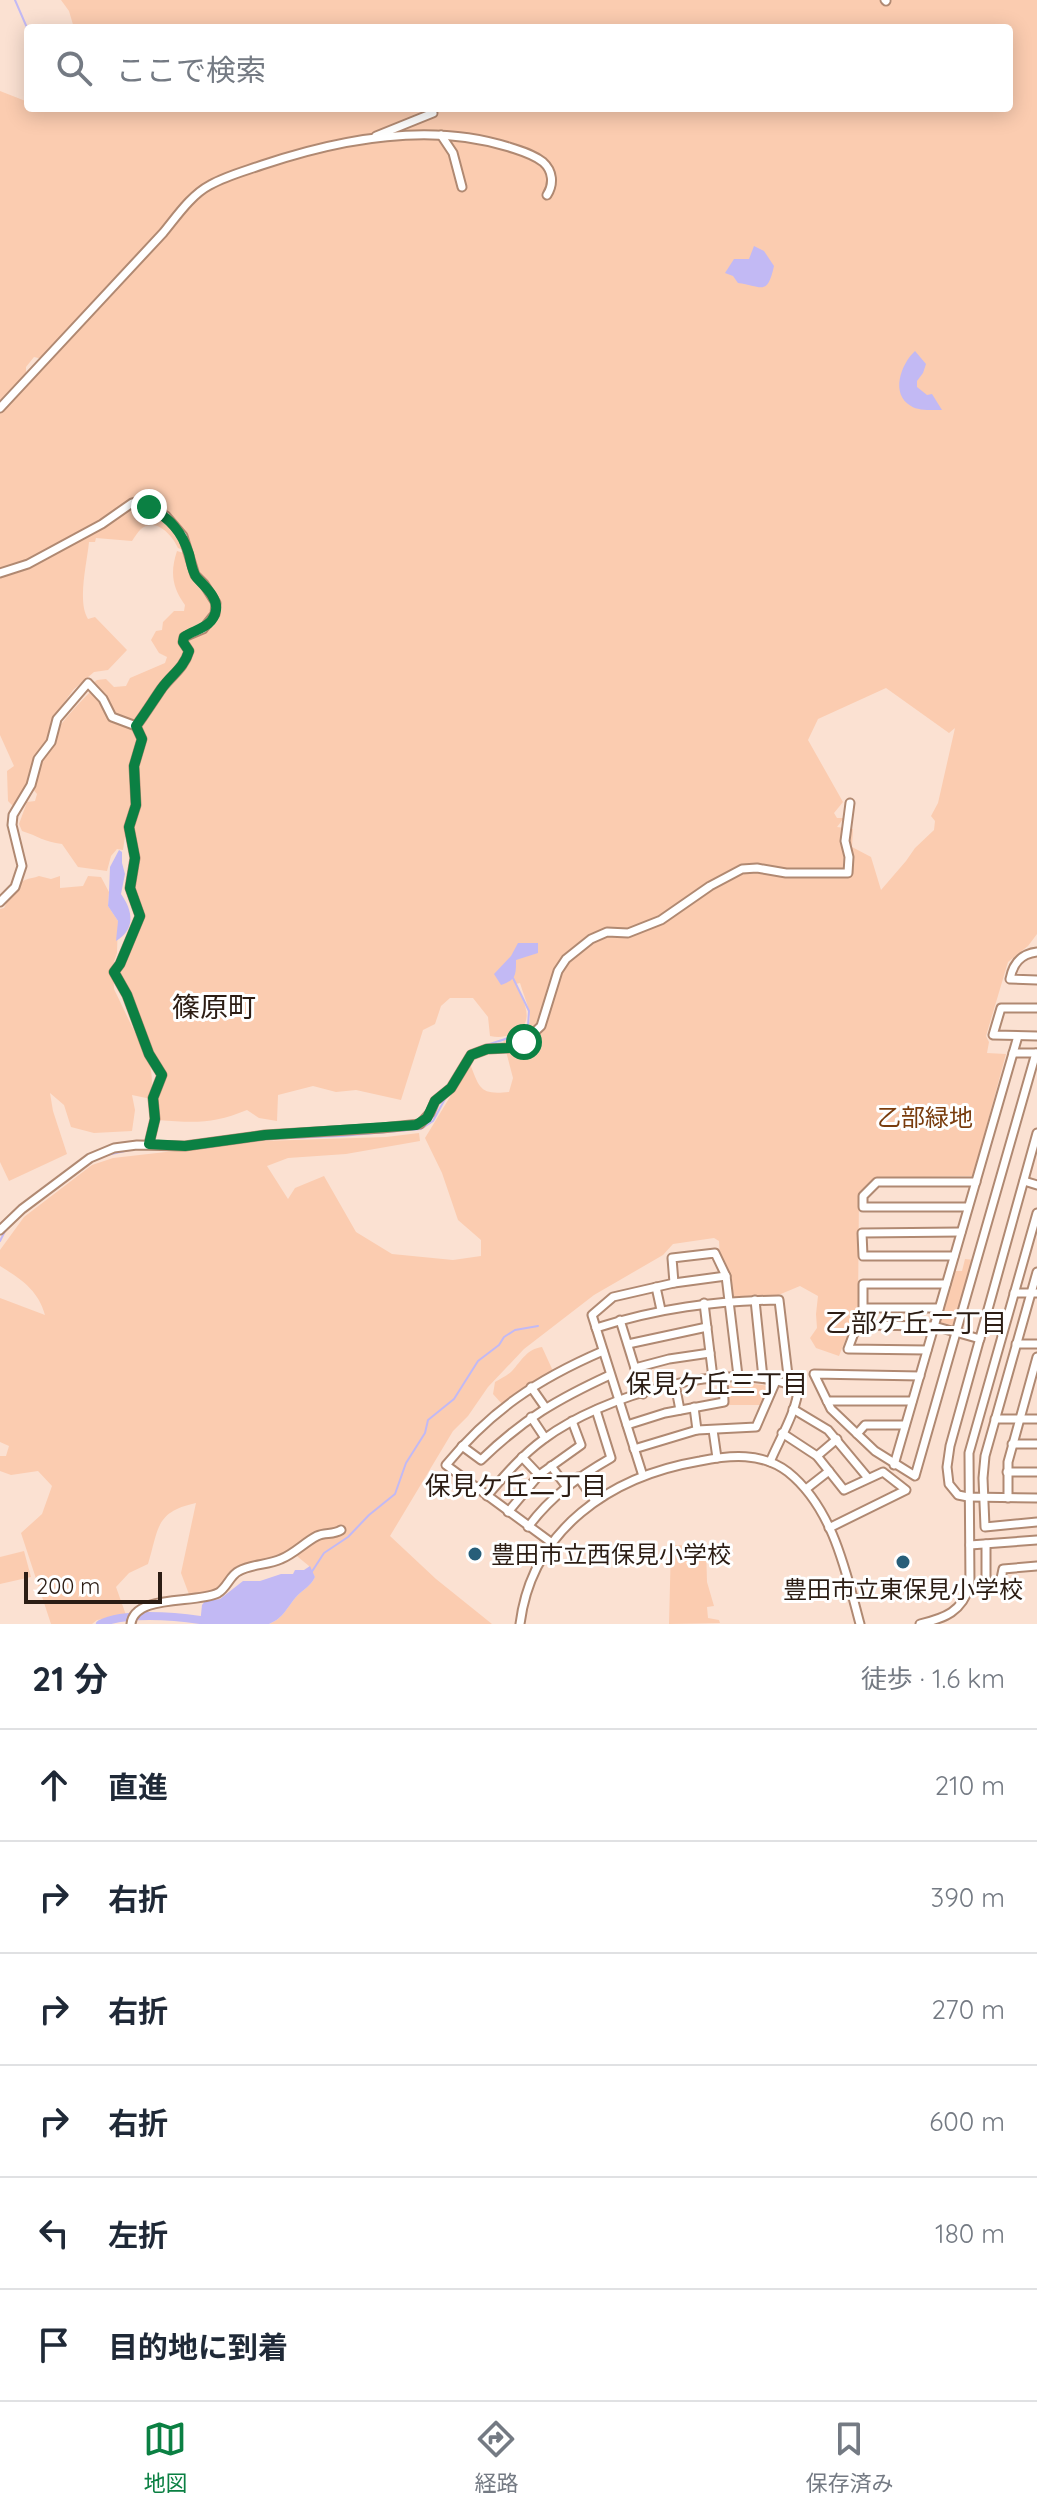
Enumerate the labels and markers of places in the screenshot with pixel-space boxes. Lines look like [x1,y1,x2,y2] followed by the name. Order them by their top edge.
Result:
[491,1539,731,1569] place label: 豊田市立西保見小学校
[466,1545,484,1563] marker: 豊田市立西保見小学校
[894,1553,912,1571] marker: 豊田市立東保見小学校
[783,1574,1023,1604] place label: 豊田市立東保見小学校

